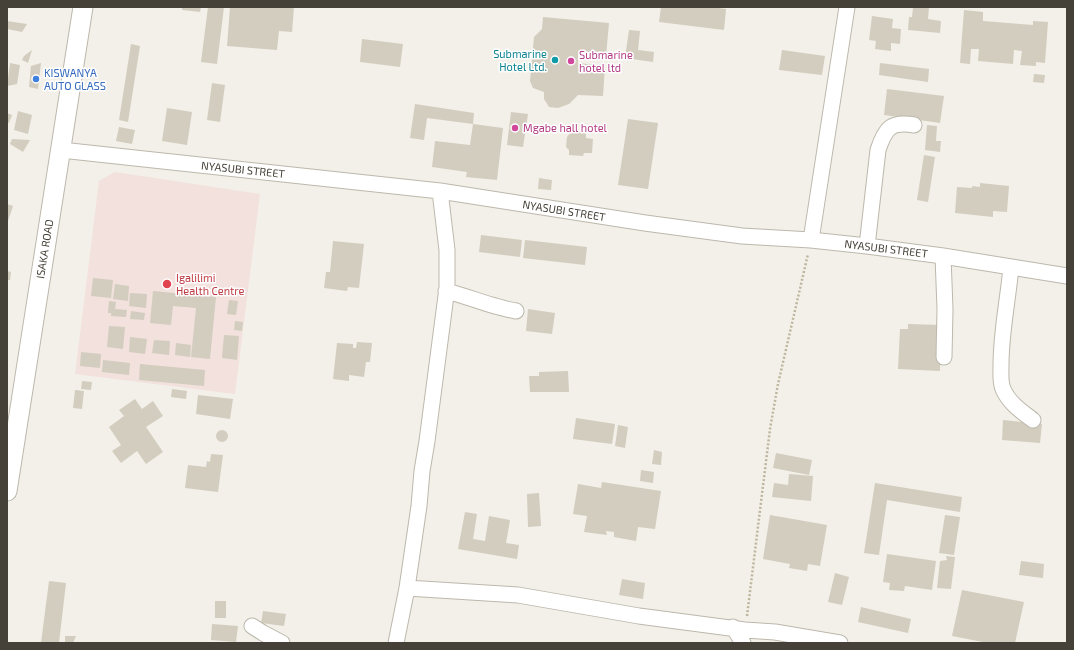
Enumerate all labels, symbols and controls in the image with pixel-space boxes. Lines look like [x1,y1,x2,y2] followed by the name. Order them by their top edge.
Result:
[493,47,547,73] place label: Submarine Hotel Ltd.
[579,48,633,74] place label: Submarine hotel ltd
[550,55,560,65] marker: Submarine Hotel Ltd.
[566,56,576,66] marker: Submarine hotel ltd
[44,66,106,92] place label: KISWANYA AUTO GLASS
[31,74,41,84] marker: KISWANYA AUTO GLASS
[523,121,607,135] place label: Mgabe hall hotel
[510,123,520,133] marker: Mgabe hall hotel
[201,159,285,181] street label: NYASUBI STREET
[521,198,607,224] street label: NYASUBI STREET
[34,218,56,280] street label: ISAKA ROAD
[844,237,928,261] street label: NYASUBI STREET
[176,271,244,297] place label: Igalilimi Health Centre
[161,278,173,290] marker: Igalilimi Health Centre

